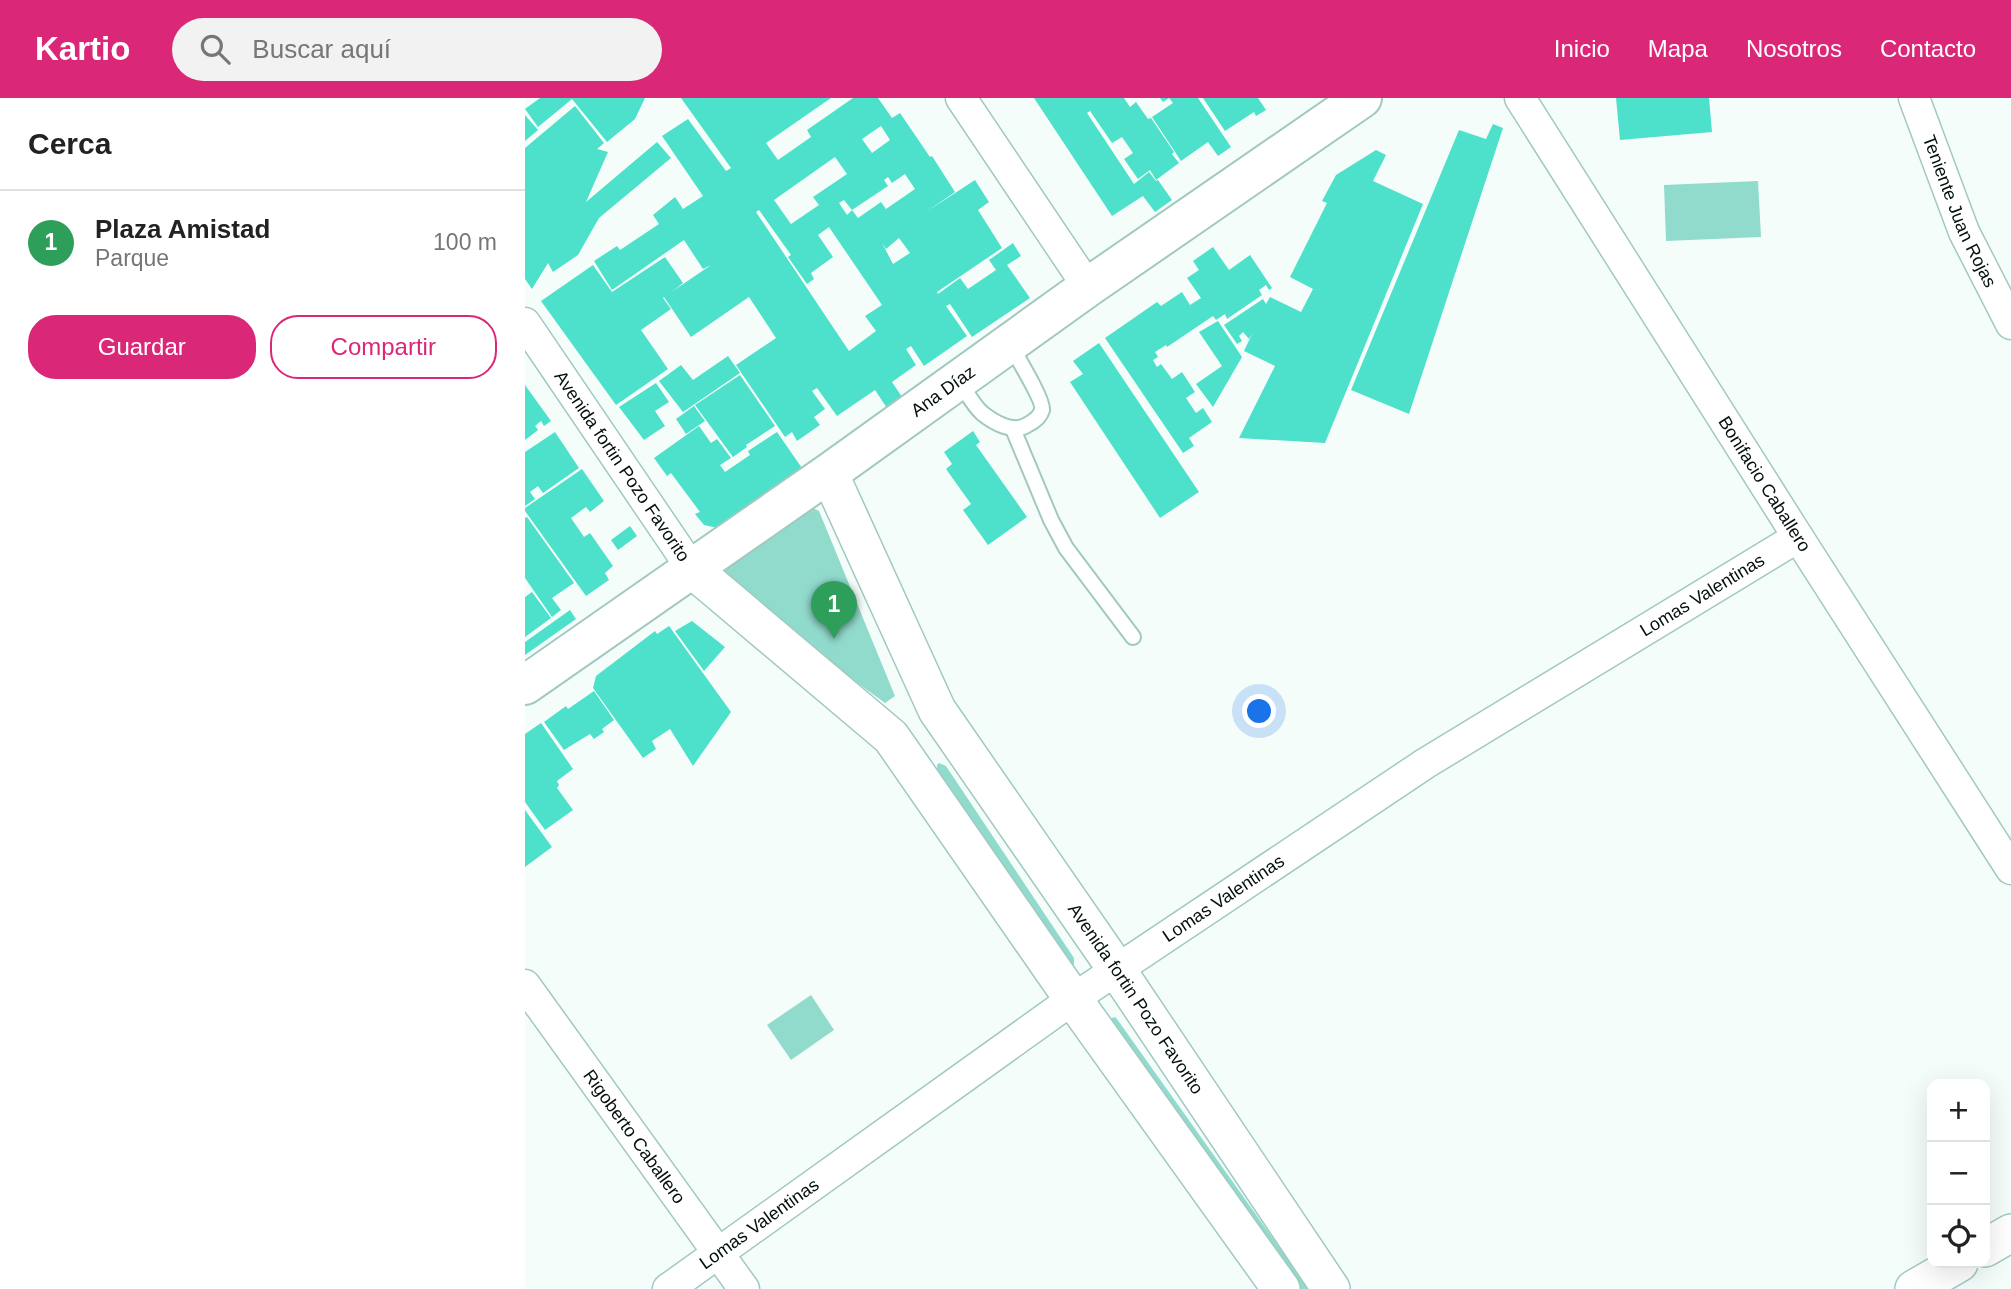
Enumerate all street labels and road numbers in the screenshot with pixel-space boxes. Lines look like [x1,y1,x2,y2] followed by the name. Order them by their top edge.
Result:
[1919,132,2000,290] street label: Teniente Juan Rojas
[907,361,979,421] street label: Ana Díaz
[550,367,694,565] street label: Avenida fortin Pozo Favorito
[1714,413,1815,555] street label: Bonifacio Caballero
[1636,550,1768,641] street label: Lomas Valentinas
[1159,851,1288,946] street label: Lomas Valentinas
[1064,900,1207,1098] street label: Avenida fortin Pozo Favorito
[579,1066,689,1208] street label: Rigoberto Caballero
[696,1174,823,1273] street label: Lomas Valentinas

